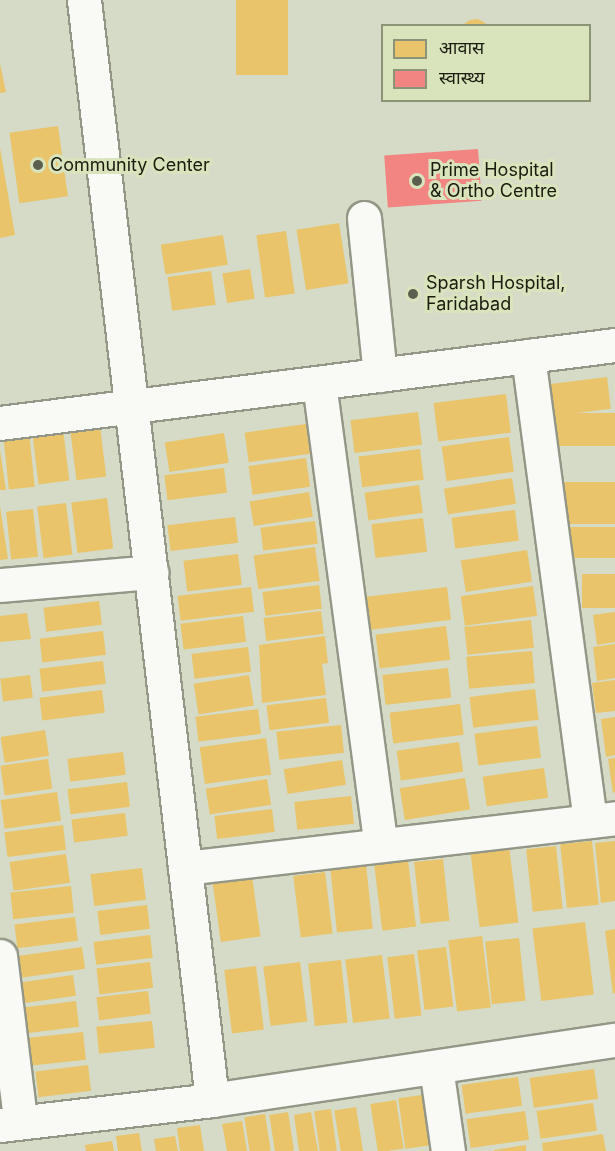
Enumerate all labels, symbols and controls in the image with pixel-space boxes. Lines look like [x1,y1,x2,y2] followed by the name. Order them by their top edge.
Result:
[381,24,591,102] legend
[439,37,484,58] text: आवास
[439,67,485,88] text: स्वास्थ्य
[50,154,210,176] place label: Community Center
[31,158,45,172] marker: Community Center
[430,160,557,202] place label: Prime Hospital & Ortho Centre
[408,172,426,190] marker: Prime Hospital & Ortho Centre
[426,273,566,316] place label: Sparsh Hospital, Faridabad
[404,285,422,303] marker: Sparsh Hospital, Faridabad

